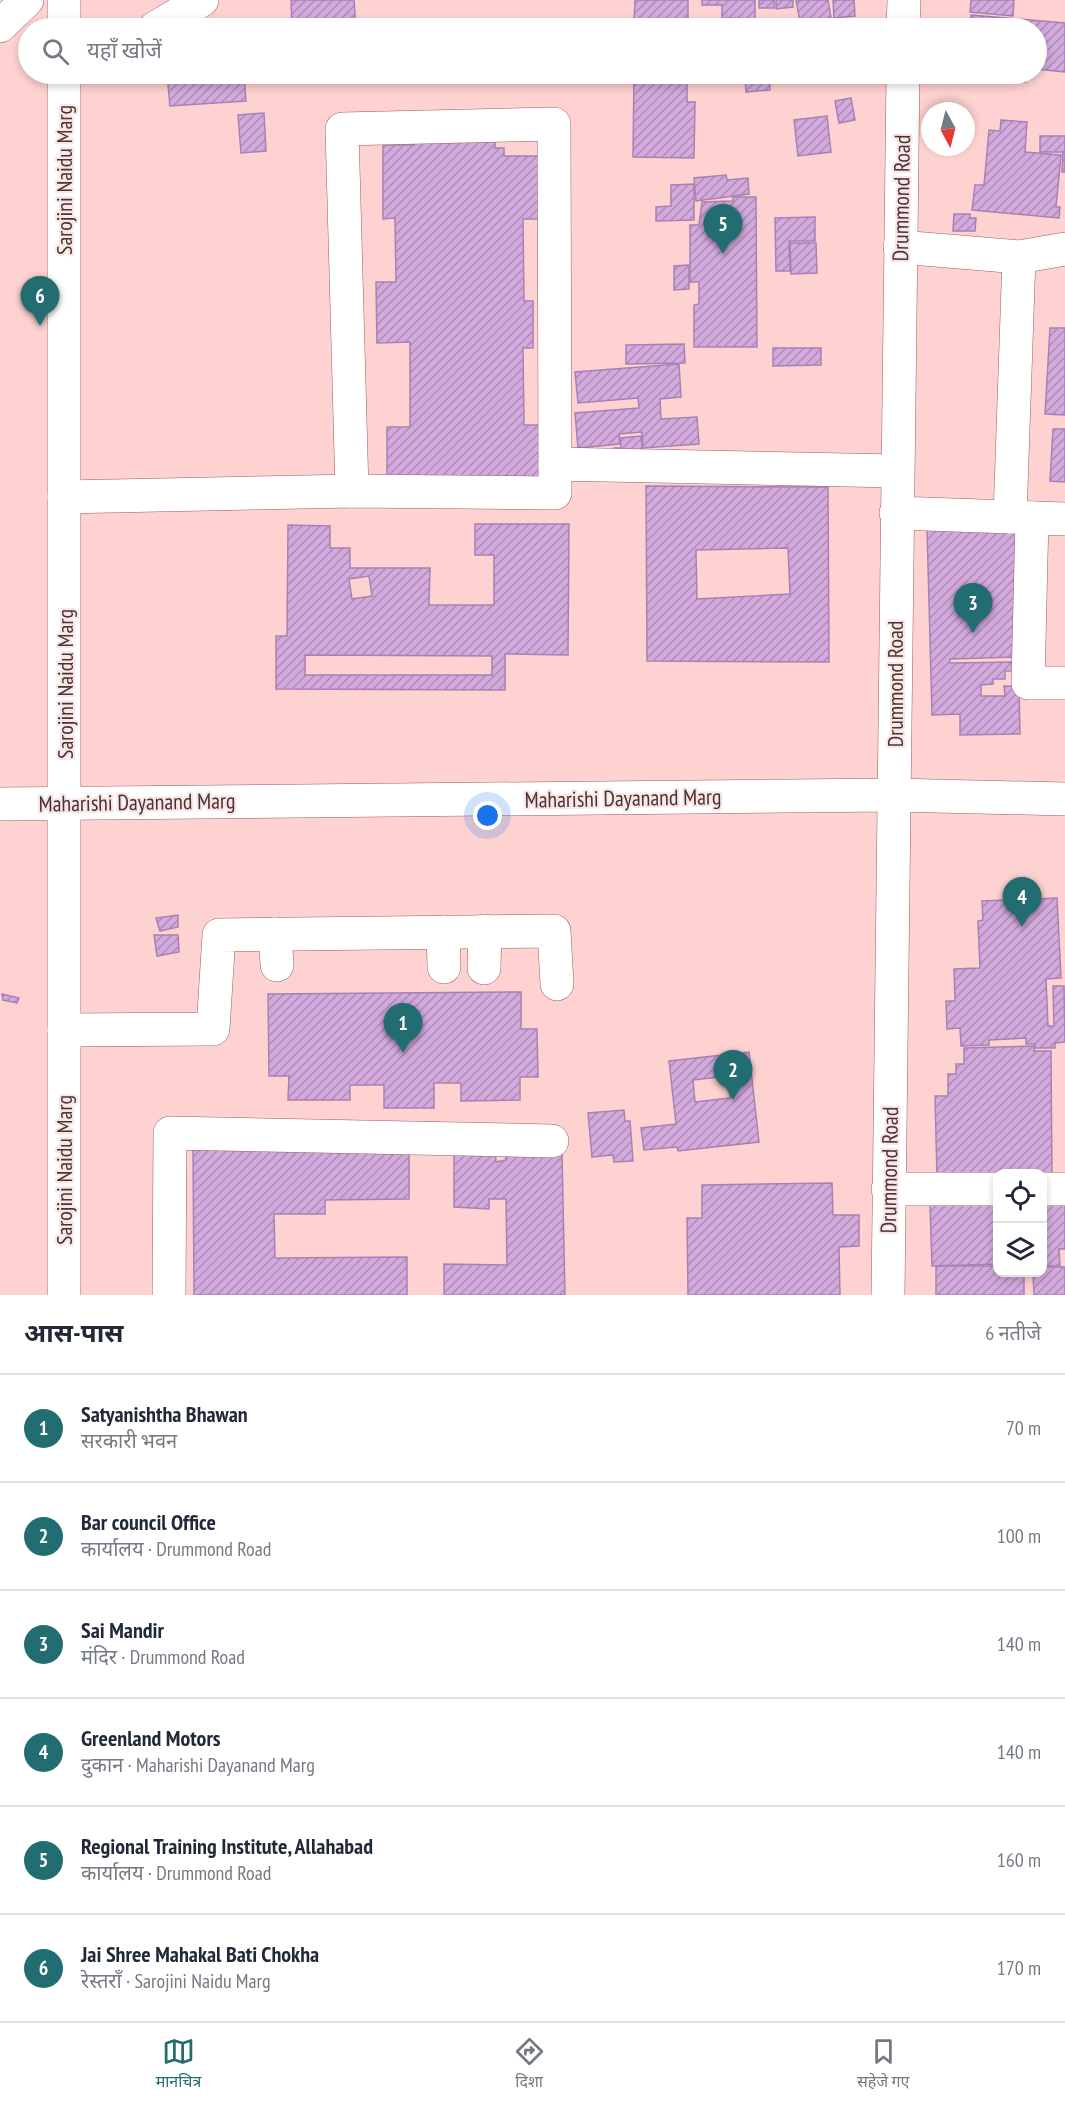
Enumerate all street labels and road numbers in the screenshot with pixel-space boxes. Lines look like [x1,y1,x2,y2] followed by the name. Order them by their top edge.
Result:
[50,105,78,255] street label: Sarojini Naidu Marg
[886,134,916,262] street label: Drummond Road
[51,609,79,759] street label: Sarojini Naidu Marg
[881,621,909,747] street label: Drummond Road
[524,782,722,814] street label: Maharishi Dayanand Marg
[38,786,236,818] street label: Maharishi Dayanand Marg
[50,1095,78,1245] street label: Sarojini Naidu Marg
[874,1106,904,1234] street label: Drummond Road

